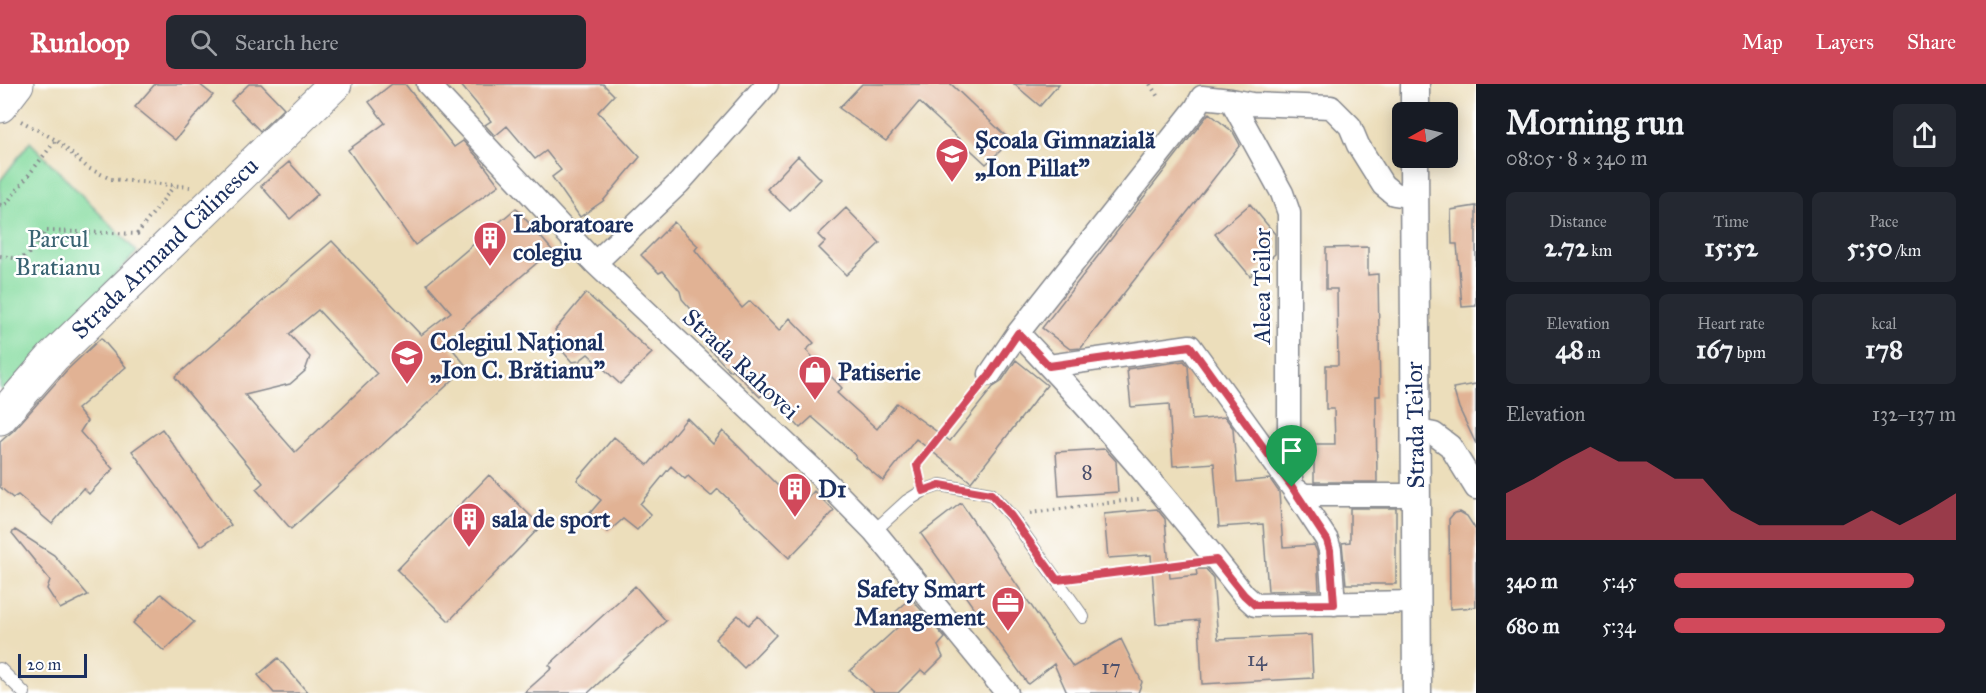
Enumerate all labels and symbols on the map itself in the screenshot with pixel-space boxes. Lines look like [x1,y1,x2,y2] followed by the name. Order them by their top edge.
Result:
[1392,102,1458,168] north arrow
[975,125,1156,183] place label: Școala Gimnazială „Ion Pillat”
[934,136,970,183] school or university icon: Școala Gimnazială „Ion Pillat”
[65,151,265,345] street label: Strada Armand Călinescu
[513,209,634,267] place label: Laboratoare colegiu
[472,220,508,267] building icon: Laboratoare colegiu
[15,224,101,282] park label: Parcul Bratianu
[1247,228,1277,345] street label: Aleea Teilor
[676,302,806,426] street label: Strada Rahovei
[430,327,605,385] place label: Colegiul Național „Ion C. Brătianu"
[389,338,425,385] school or university icon: Colegiul Național „Ion C. Brătianu"
[797,354,833,401] shop icon: Patiserie
[838,357,921,387] place label: Patiserie
[1399,361,1431,489] street label: Strada Teilor
[1266,425,1317,487] pin
[1081,459,1093,485] house number: 8
[777,471,813,518] building icon: D1
[818,474,847,504] place label: D1
[451,501,487,548] building icon: sala de sport
[492,504,611,534] place label: sala de sport
[854,574,986,632] place label: Safety Smart Management
[990,585,1026,632] office icon: Safety Smart Management
[1247,646,1268,672] house number: 14
[18,651,87,678] scale bar
[1101,654,1121,680] house number: 17

